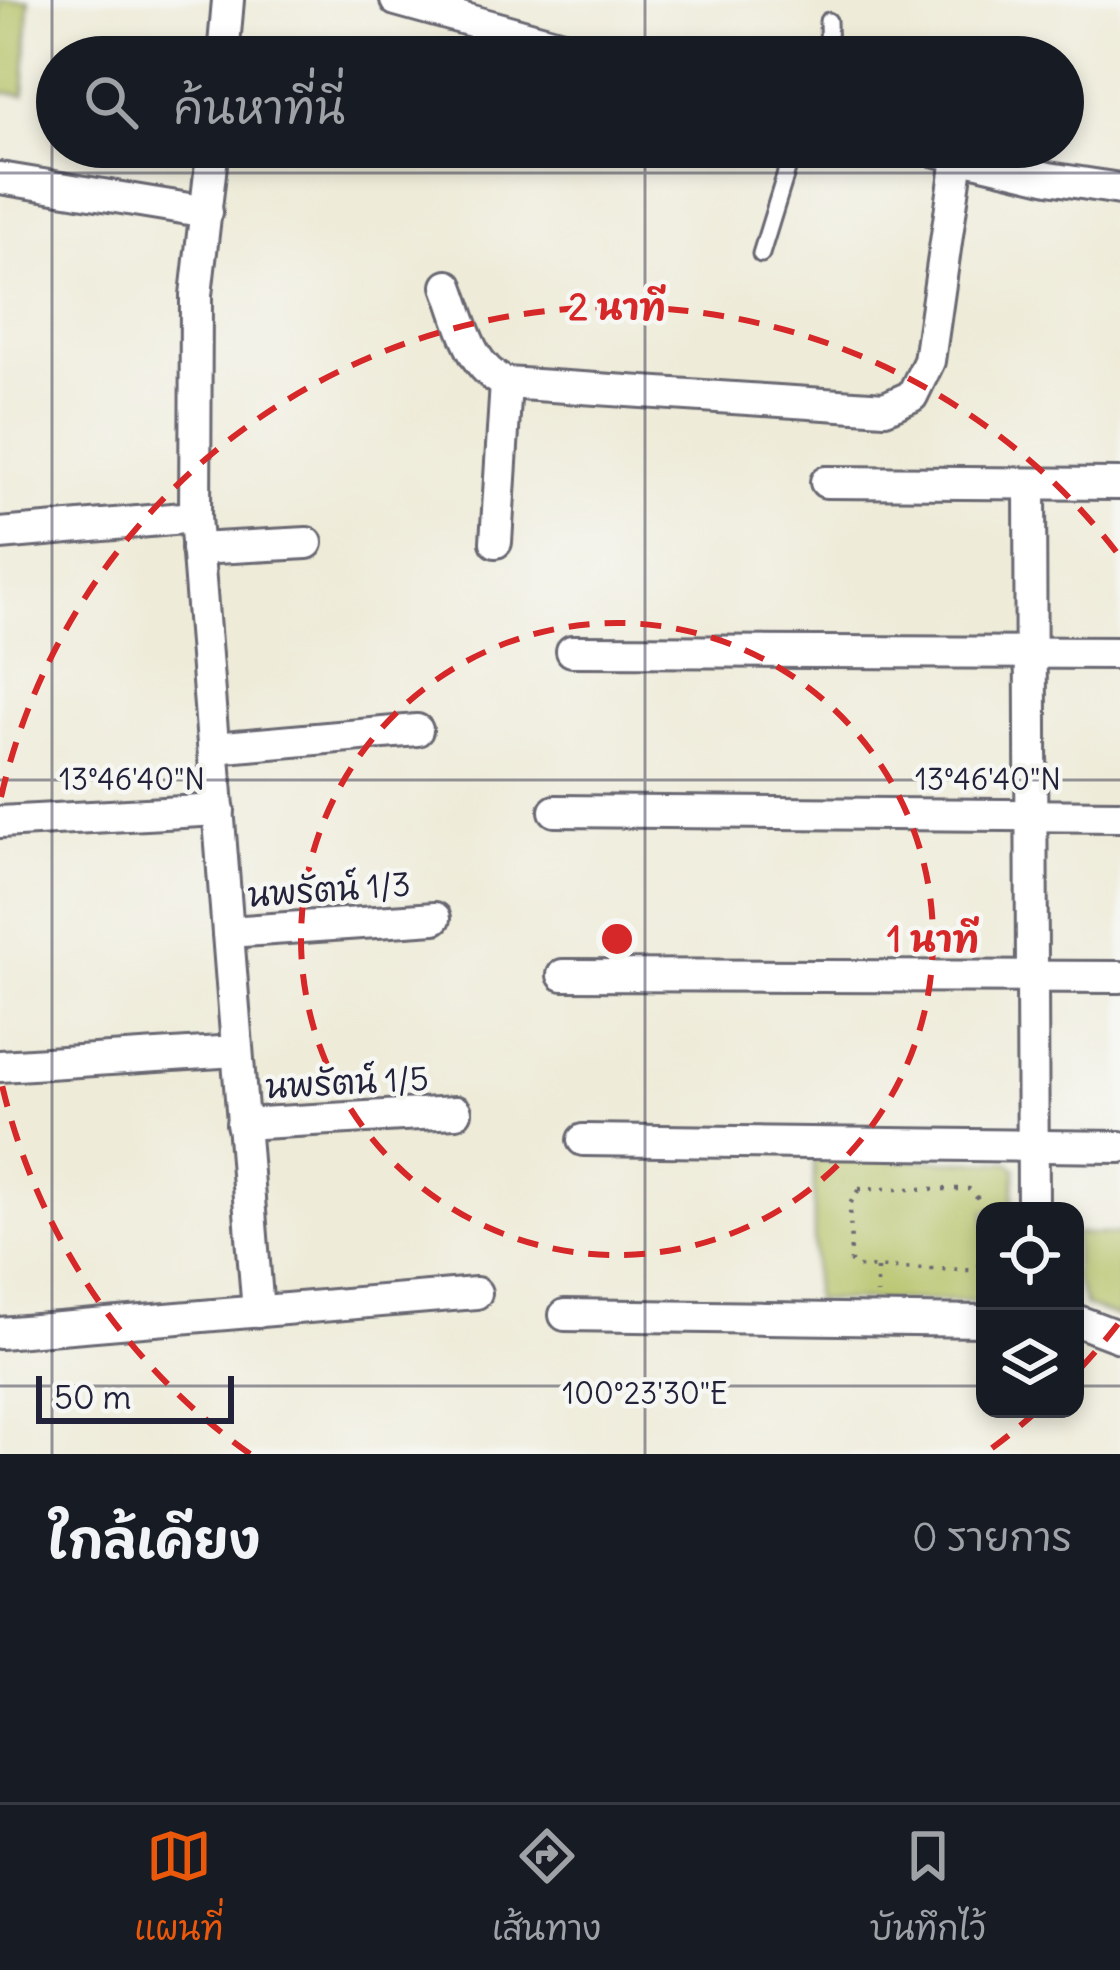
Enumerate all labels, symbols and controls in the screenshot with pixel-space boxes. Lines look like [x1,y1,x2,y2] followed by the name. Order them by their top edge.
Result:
[36,36,1084,168] search box
[78,69,144,135] icon: search
[174,80,345,136] text: ค้นหาที่นี่
[568,284,667,330] text: 2 นาที
[59,760,205,798] text: 13°46'40"N
[915,760,1061,798] text: 13°46'40"N
[246,862,412,916] street label: นพรัตน์ 1/3
[887,916,980,962] text: 1 นาที
[596,918,638,960] centre of rings
[264,1057,430,1107] street label: นพรัตน์ 1/5
[976,1202,1084,1418] map controls
[976,1202,1084,1310] button: locate
[976,1310,1084,1418] button: layers
[36,1370,234,1423] scale bar
[562,1374,728,1412] text: 100°23'30"E
[54,1376,131,1418] text: 50 m
[48,1508,260,1572] text: ใกล้เคียง
[912,1513,1072,1562] text: 0 รายการ
[134,1823,223,1953] tab: แผนที่
[492,1823,601,1953] tab: เส้นทาง
[870,1823,986,1953] tab: บันทึกไว้

